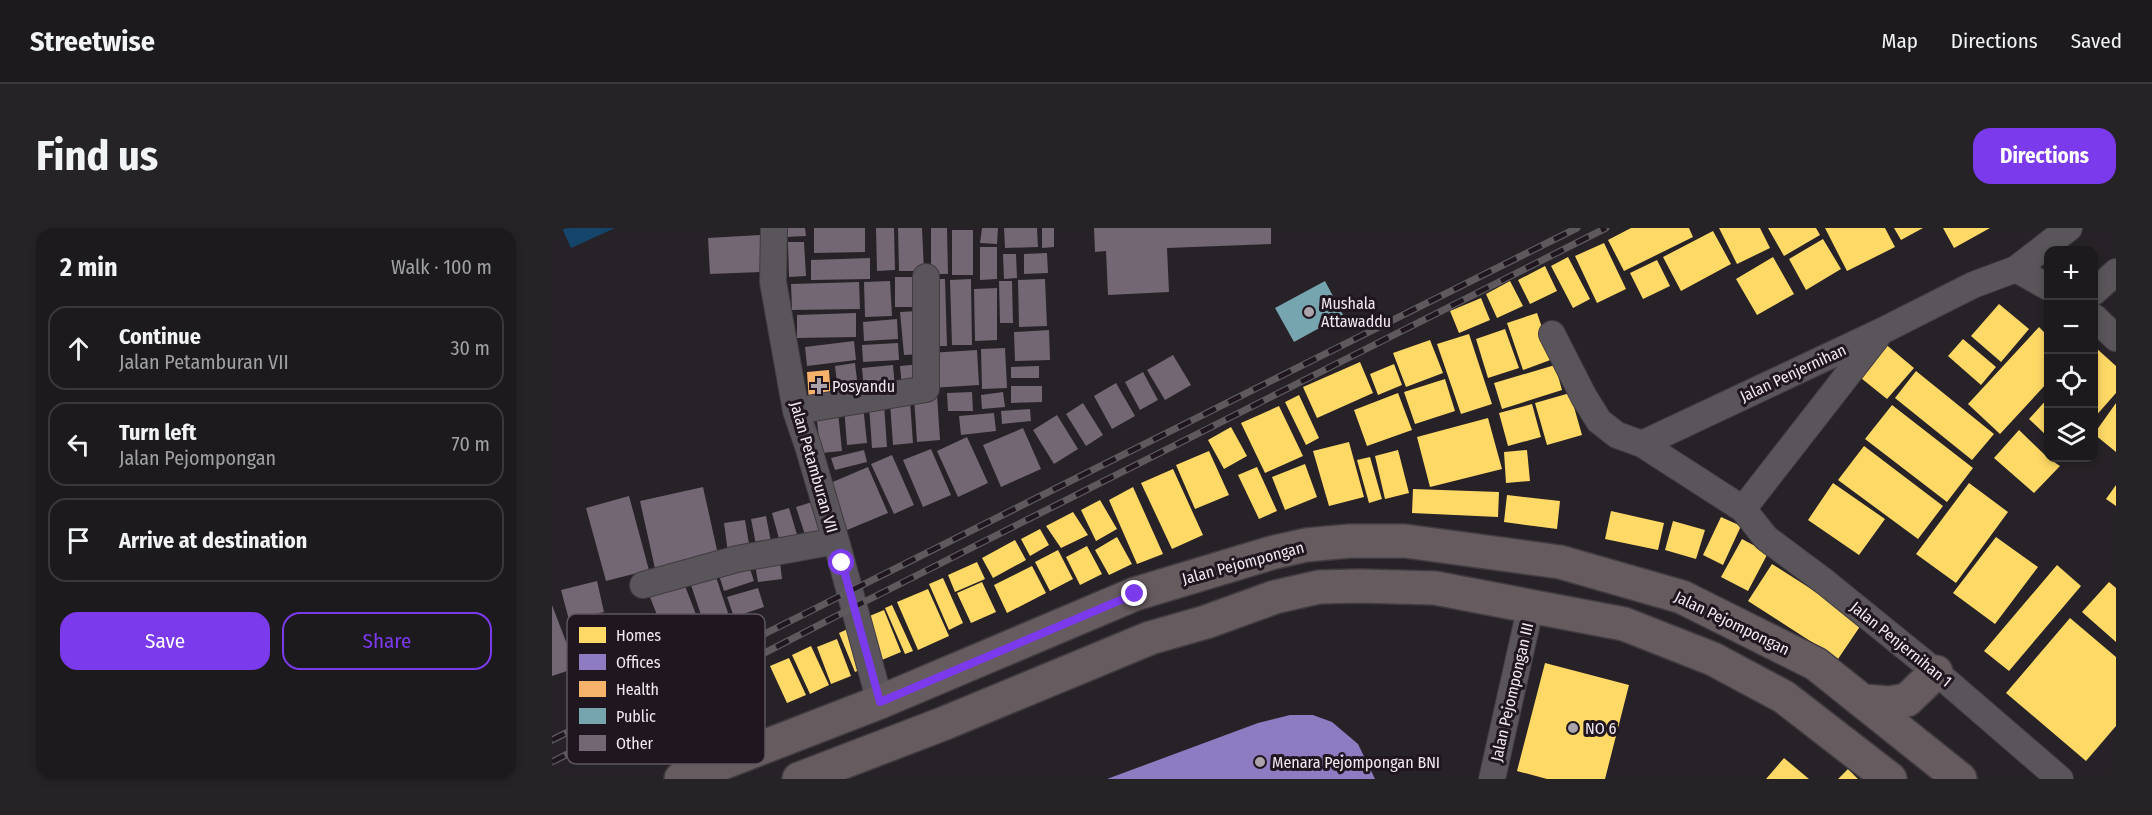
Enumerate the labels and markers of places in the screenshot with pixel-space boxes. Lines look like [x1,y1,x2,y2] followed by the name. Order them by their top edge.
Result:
[1321,294,1391,331] place label: Mushala Attawaddu
[1302,305,1316,319] marker: Mushala Attawaddu
[810,377,828,395] marker: Posyandu
[832,377,895,396] place label: Posyandu
[1585,719,1617,738] place label: NO 6
[1566,721,1580,735] marker: NO 6
[1272,753,1440,772] place label: Menara Pejompongan BNI
[1253,755,1267,769] marker: Menara Pejompongan BNI

